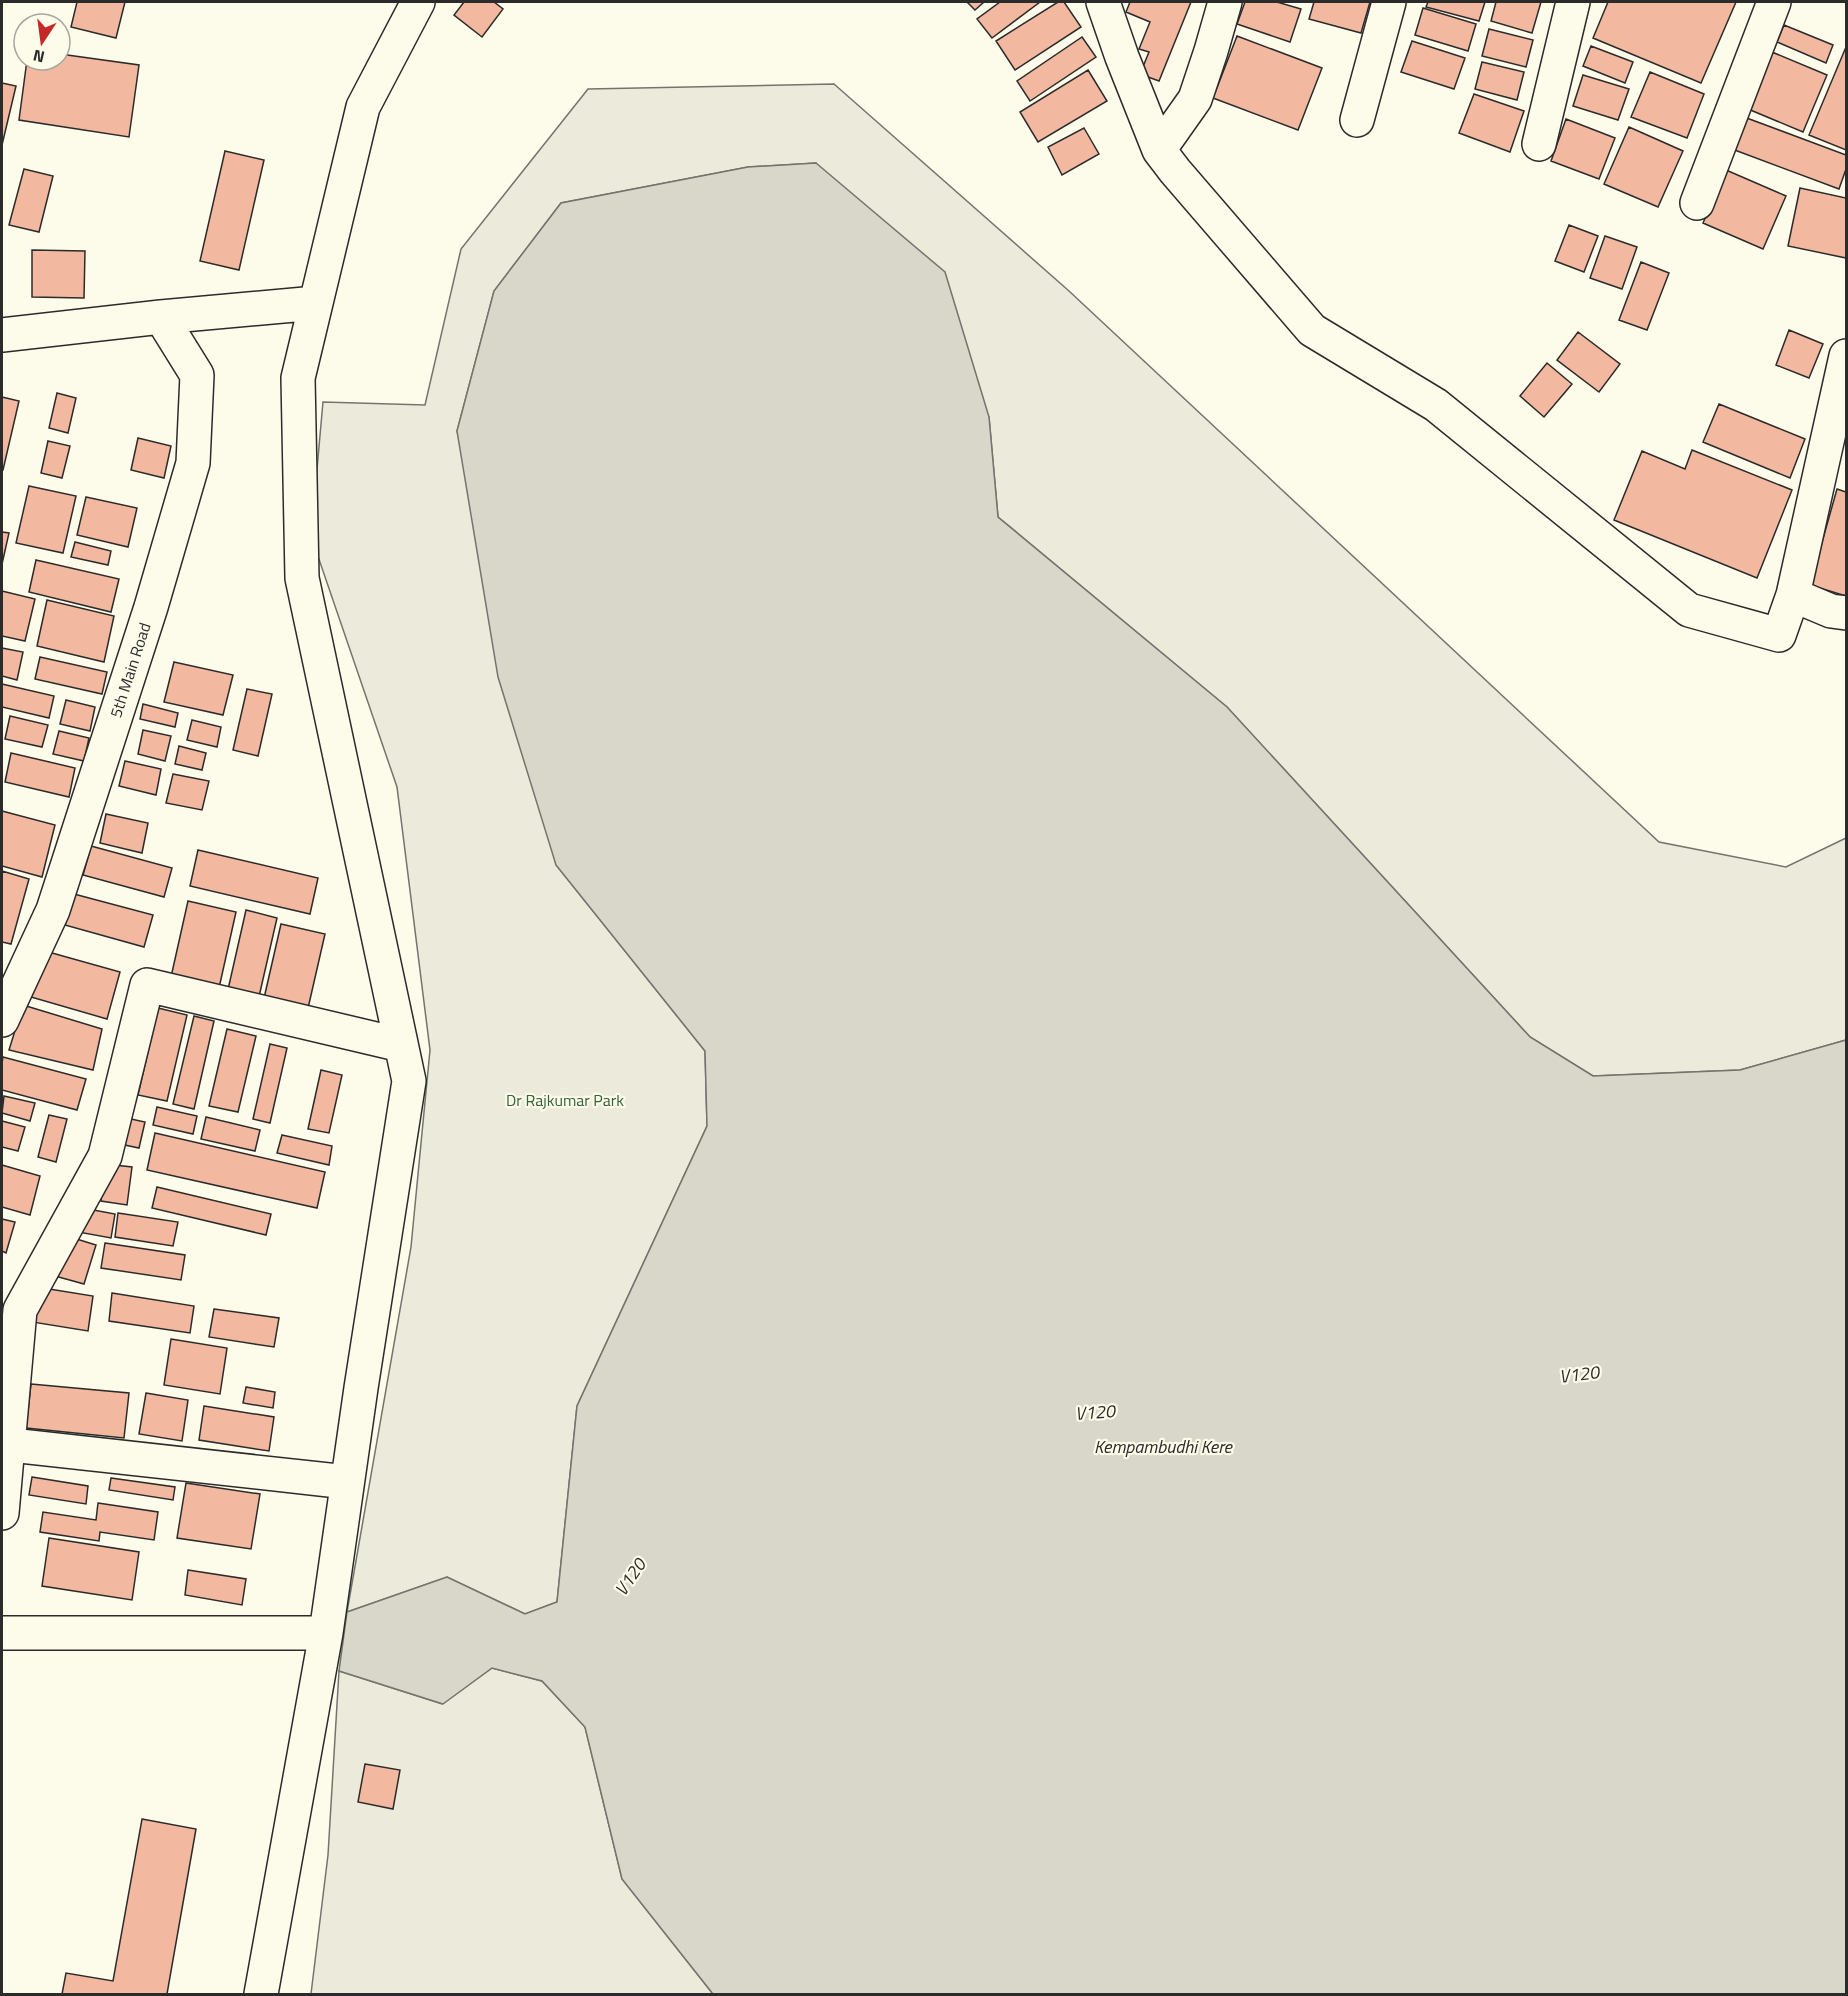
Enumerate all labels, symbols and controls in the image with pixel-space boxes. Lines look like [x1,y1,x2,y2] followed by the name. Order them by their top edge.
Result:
[12,12,72,72] north arrow
[31,44,47,70] text: N
[103,619,157,721] street label: 5th Main Road
[506,1088,624,1112] park label: Dr Rajkumar Park
[1557,1358,1601,1390] water label: V120
[1074,1397,1117,1427] water label: V120
[1094,1433,1234,1460] water label: Kempambudhi Kere
[608,1552,653,1601] water label: V120

